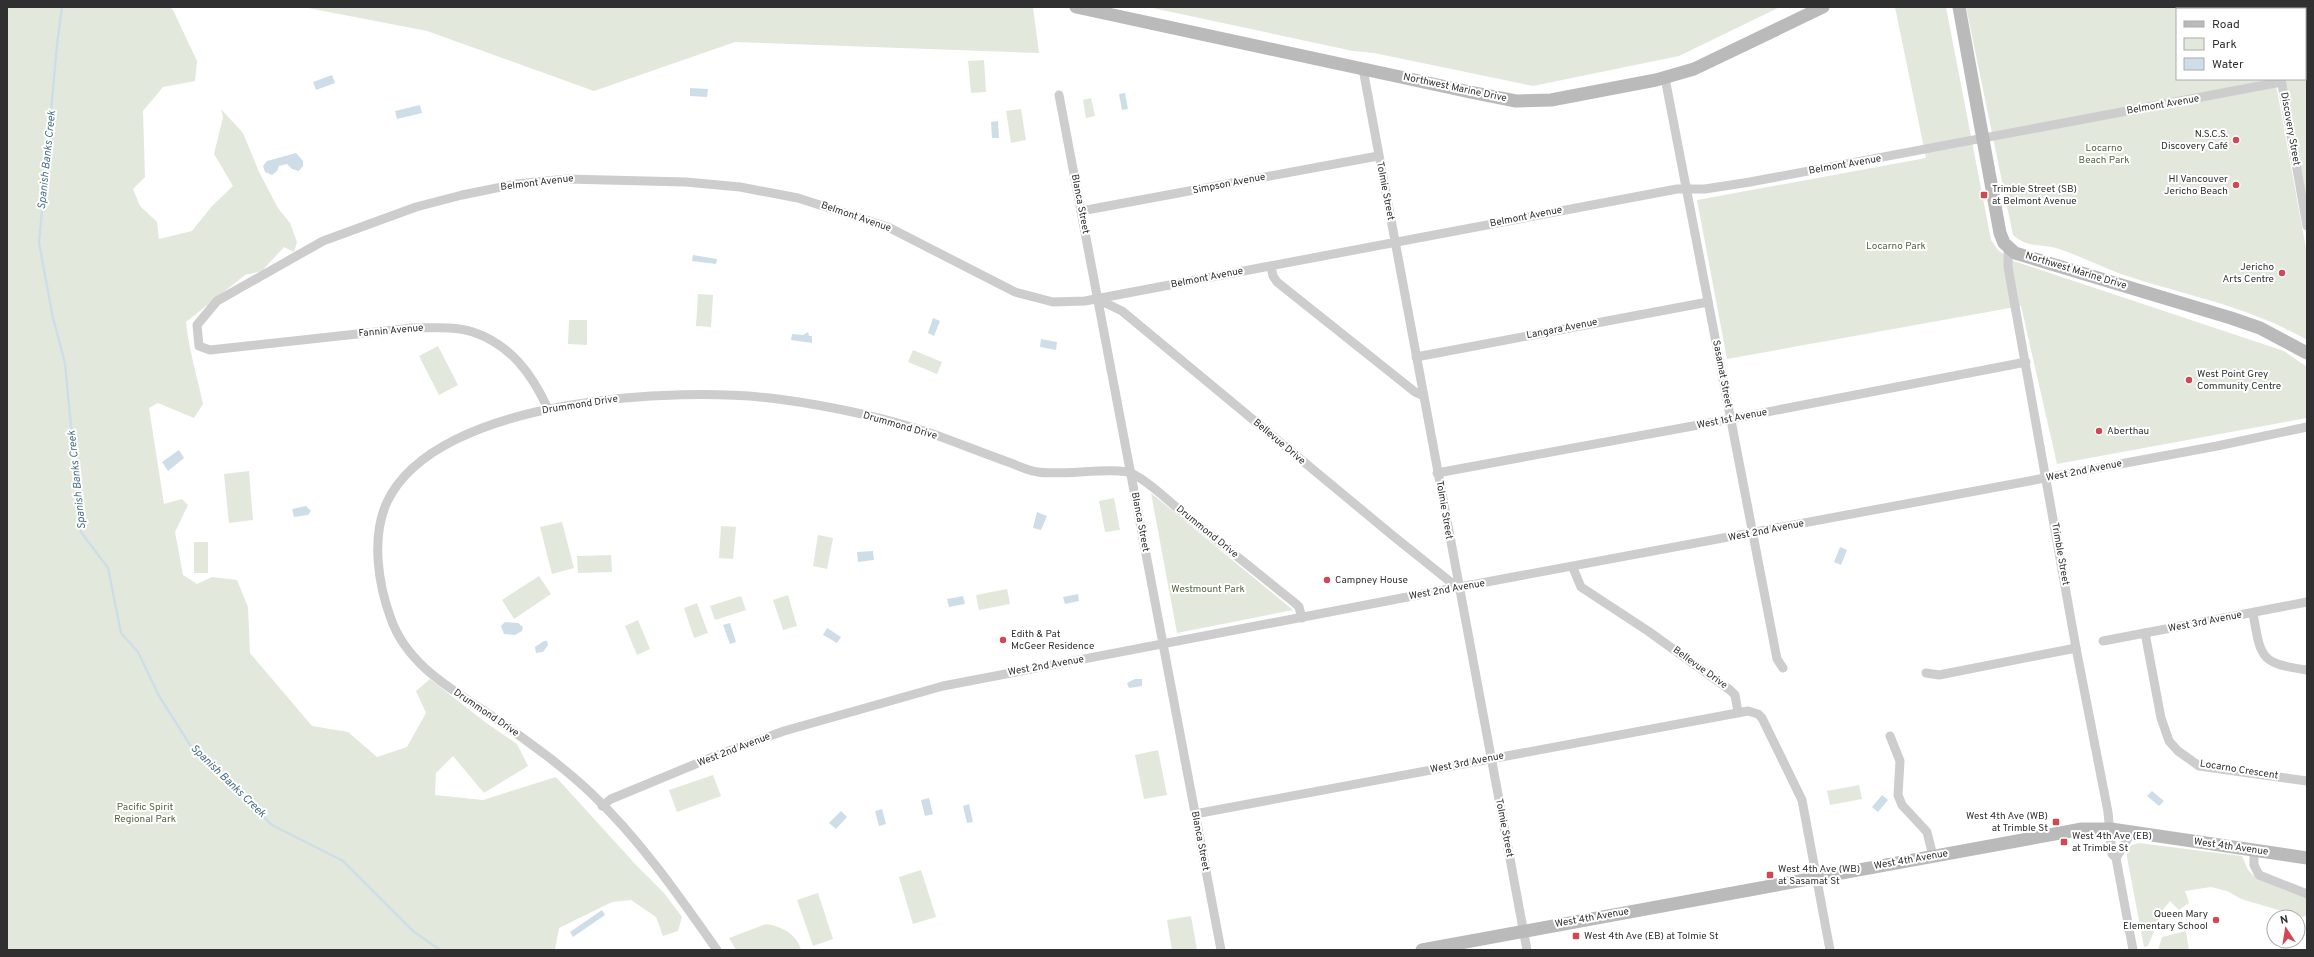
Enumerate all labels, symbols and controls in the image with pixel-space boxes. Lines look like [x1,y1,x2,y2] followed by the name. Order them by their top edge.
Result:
[2176,8,2306,80] legend
[2212,17,2240,33] text: Road
[2212,37,2237,53] text: Park
[2212,57,2244,73] text: Water
[1402,71,1508,105] street label: Northwest Marine Drive
[2277,91,2303,167] street label: Discovery Street
[2126,92,2200,118] street label: Belmont Avenue
[35,109,59,210] water label: Spanish Banks Creek
[2161,128,2228,153] place label: N.S.C.S. Discovery Café
[2231,135,2241,145] marker: N.S.C.S. Discovery Café
[2078,142,2130,167] park label: Locarno Beach Park
[1808,152,1882,178] street label: Belmont Avenue
[1373,161,1397,222] street label: Tolmie Street
[1192,171,1266,197] street label: Simpson Avenue
[500,172,574,194] street label: Belmont Avenue
[1068,173,1092,235] street label: Blanca Street
[2164,173,2228,198] place label: HI Vancouver Jericho Beach
[2231,180,2241,190] marker: HI Vancouver Jericho Beach
[1992,183,2077,208] place label: Trimble Street (SB) at Belmont Avenue
[1979,190,1989,200] marker: Trimble Street (SB) at Belmont Avenue
[819,199,893,235] street label: Belmont Avenue
[1489,204,1563,230] street label: Belmont Avenue
[1866,240,1926,253] park label: Locarno Park
[2024,249,2128,293] street label: Northwest Marine Drive
[2223,261,2274,286] place label: Jericho Arts Centre
[1170,265,1244,291] street label: Belmont Avenue
[2277,268,2287,278] marker: Jericho Arts Centre
[1525,316,1599,342] street label: Langara Avenue
[358,322,424,340] street label: Fannin Avenue
[1709,339,1735,409] street label: Sasamat Street
[2197,368,2281,393] place label: West Point Grey Community Centre
[2184,375,2194,385] marker: West Point Grey Community Centre
[541,393,619,417] street label: Drummond Drive
[1696,406,1768,432] street label: West 1st Avenue
[861,409,939,443] street label: Drummond Drive
[1250,416,1308,468] street label: Bellevue Drive
[2107,425,2149,438] place label: Aberthau
[2094,426,2104,436] marker: Aberthau
[65,429,89,530] water label: Spanish Banks Creek
[2045,457,2123,485] street label: West 2nd Avenue
[1432,480,1456,541] street label: Tolmie Street
[1128,491,1152,553] street label: Blanca Street
[1173,503,1241,561] street label: Drummond Drive
[1727,517,1805,545] street label: West 2nd Avenue
[2048,522,2072,587] street label: Trimble Street
[1335,574,1408,587] place label: Campney House
[1322,575,1332,585] marker: Campney House
[1408,577,1486,603] street label: West 2nd Avenue
[1171,583,1245,596] park label: Westmount Park
[2167,608,2243,636] street label: West 3rd Avenue
[1011,628,1094,653] place label: Edith & Pat McGeer Residence
[998,635,1008,645] marker: Edith & Pat McGeer Residence
[1670,644,1730,692] street label: Bellevue Drive
[1007,653,1085,679] street label: West 2nd Avenue
[451,686,521,740] street label: Drummond Drive
[696,730,772,770] street label: West 2nd Avenue
[187,741,269,821] water label: Spanish Banks Creek
[1429,749,1505,777] street label: West 3rd Avenue
[2199,757,2279,783] street label: Locarno Crescent
[1492,798,1516,859] street label: Tolmie Street
[114,801,176,826] park label: Pacific Spirit Regional Park
[1188,810,1212,872] street label: Blanca Street
[1966,810,2048,835] place label: West 4th Ave (WB) at Trimble St
[2051,817,2061,827] marker: West 4th Ave (WB) at Trimble St
[2072,830,2152,855] place label: West 4th Ave (EB) at Trimble St
[2193,835,2269,859] street label: West 4th Avenue
[2059,837,2069,847] marker: West 4th Ave (EB) at Trimble St
[1873,847,1949,873] street label: West 4th Avenue
[1778,863,1860,888] place label: West 4th Ave (WB) at Sasamat St
[1765,870,1775,880] marker: West 4th Ave (WB) at Sasamat St
[1554,905,1630,931] street label: West 4th Avenue
[2123,908,2208,933] place label: Queen Mary Elementary School
[2266,909,2306,949] north arrow
[2279,913,2289,928] text: N
[2211,915,2221,925] marker: Queen Mary Elementary School
[1584,930,1719,943] place label: West 4th Ave (EB) at Tolmie St
[1571,931,1581,941] marker: West 4th Ave (EB) at Tolmie St

